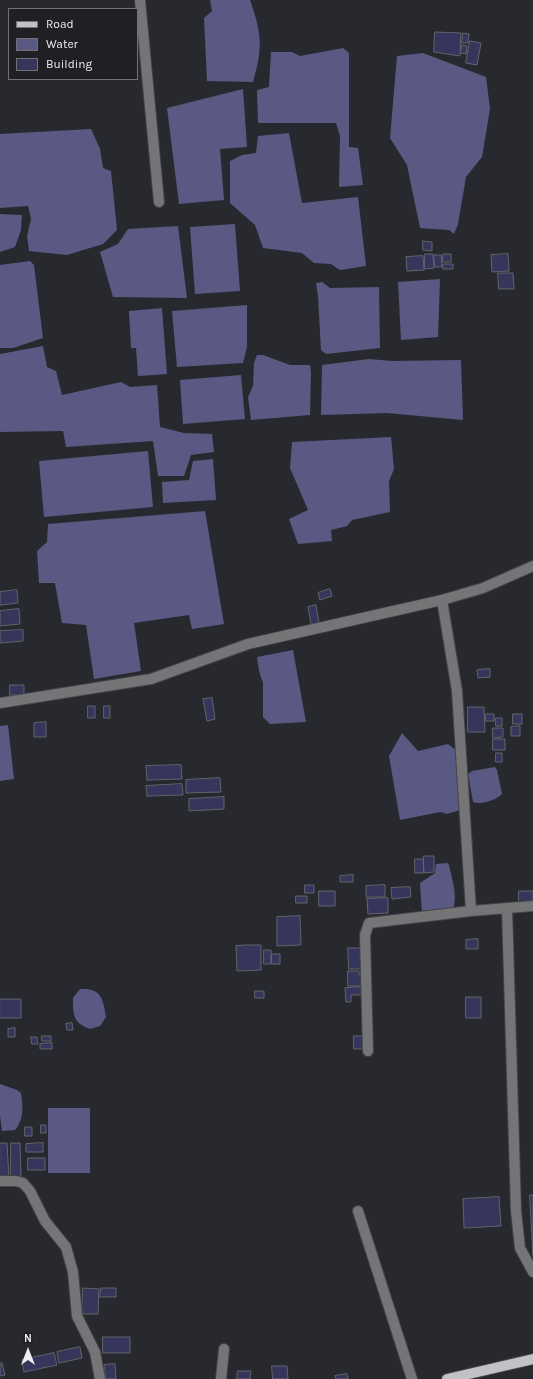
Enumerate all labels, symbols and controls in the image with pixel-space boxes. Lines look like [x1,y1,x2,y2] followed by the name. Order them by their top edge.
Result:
[8,8,138,80] legend
[46,17,74,31] text: Road
[46,37,78,51] text: Water
[46,57,92,71] text: Building
[8,1331,48,1371] north arrow
[24,1332,32,1345] text: N

